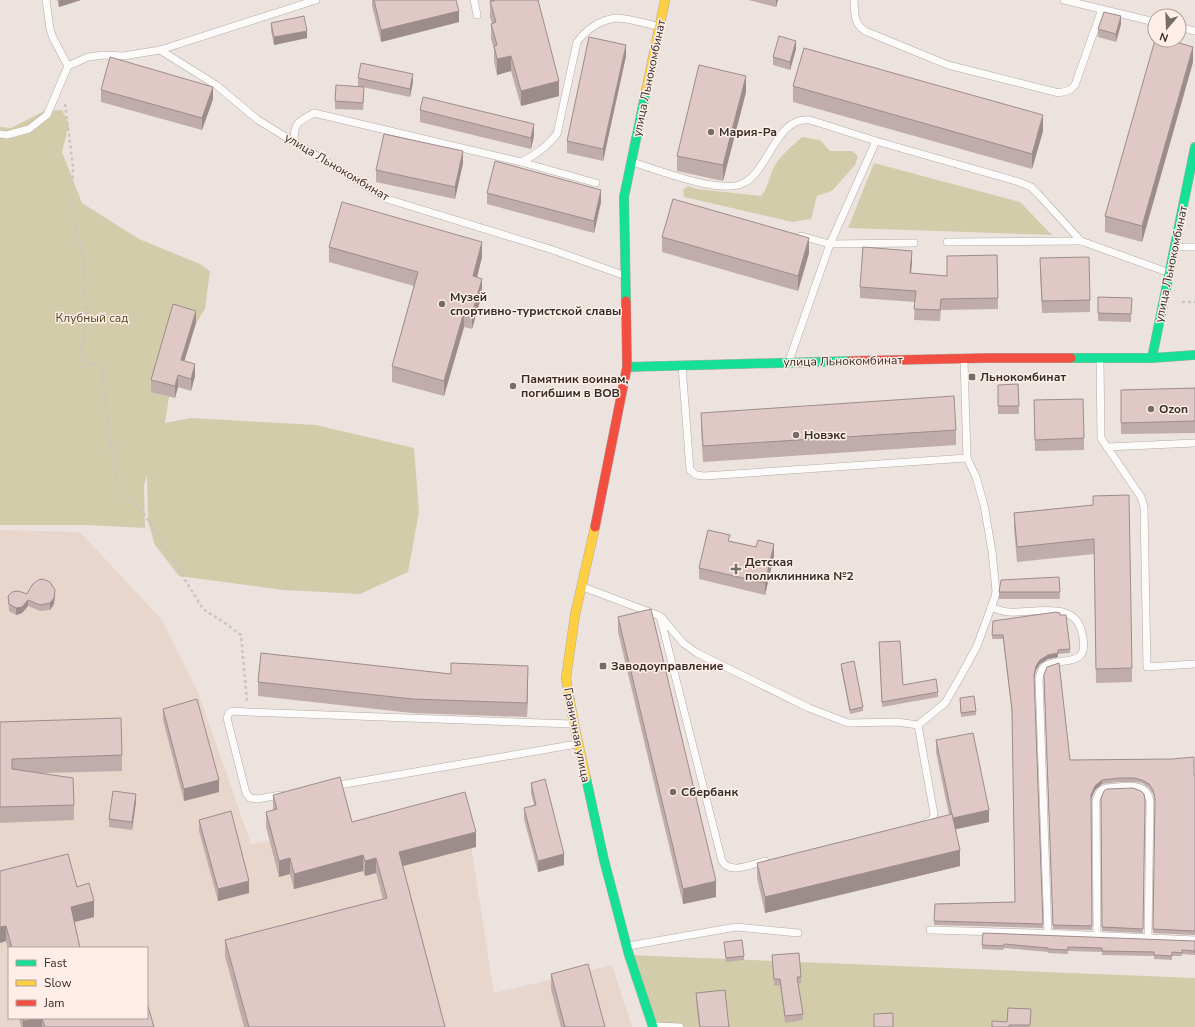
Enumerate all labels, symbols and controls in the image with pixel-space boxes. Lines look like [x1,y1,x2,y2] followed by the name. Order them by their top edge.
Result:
[1147,8,1187,48] north arrow
[629,17,669,138] street label: улица Льнокомбинат
[1158,29,1170,45] text: N
[719,124,777,140] place label: Мария-Ра
[706,127,716,137] marker: Мария-Ра
[282,129,393,205] street label: улица Льнокомбинат
[1151,203,1191,324] street label: улица Льнокомбинат
[450,289,621,319] place label: Музей спортивно-туристской славы
[437,299,447,309] marker: Музей спортивно-туристской славы
[56,310,128,326] park label: Клубный сад
[783,352,903,370] street label: улица Льнокомбинат
[980,369,1066,385] place label: Льнокомбинат
[521,371,628,401] place label: Памятник воинам, погибшим в ВОВ
[967,372,977,382] marker: Льнокомбинат
[508,381,518,391] marker: Памятник воинам, погибшим в ВОВ
[1159,401,1188,417] place label: Ozon
[1146,404,1156,414] marker: Ozon
[804,427,846,443] place label: Новэкс
[791,430,801,440] marker: Новэкс
[745,554,854,584] place label: Детская поликлинника №2
[730,563,742,575] marker: Детская поликлинника №2
[611,658,724,674] place label: Заводоуправление
[598,661,608,671] marker: Заводоуправление
[560,686,594,784] street label: Граничная улица
[681,784,738,800] place label: Сбербанк
[668,787,678,797] marker: Сбербанк
[8,947,148,1019] legend
[44,955,67,971] text: Fast
[44,975,72,991] text: Slow
[43,995,65,1011] text: Jam

